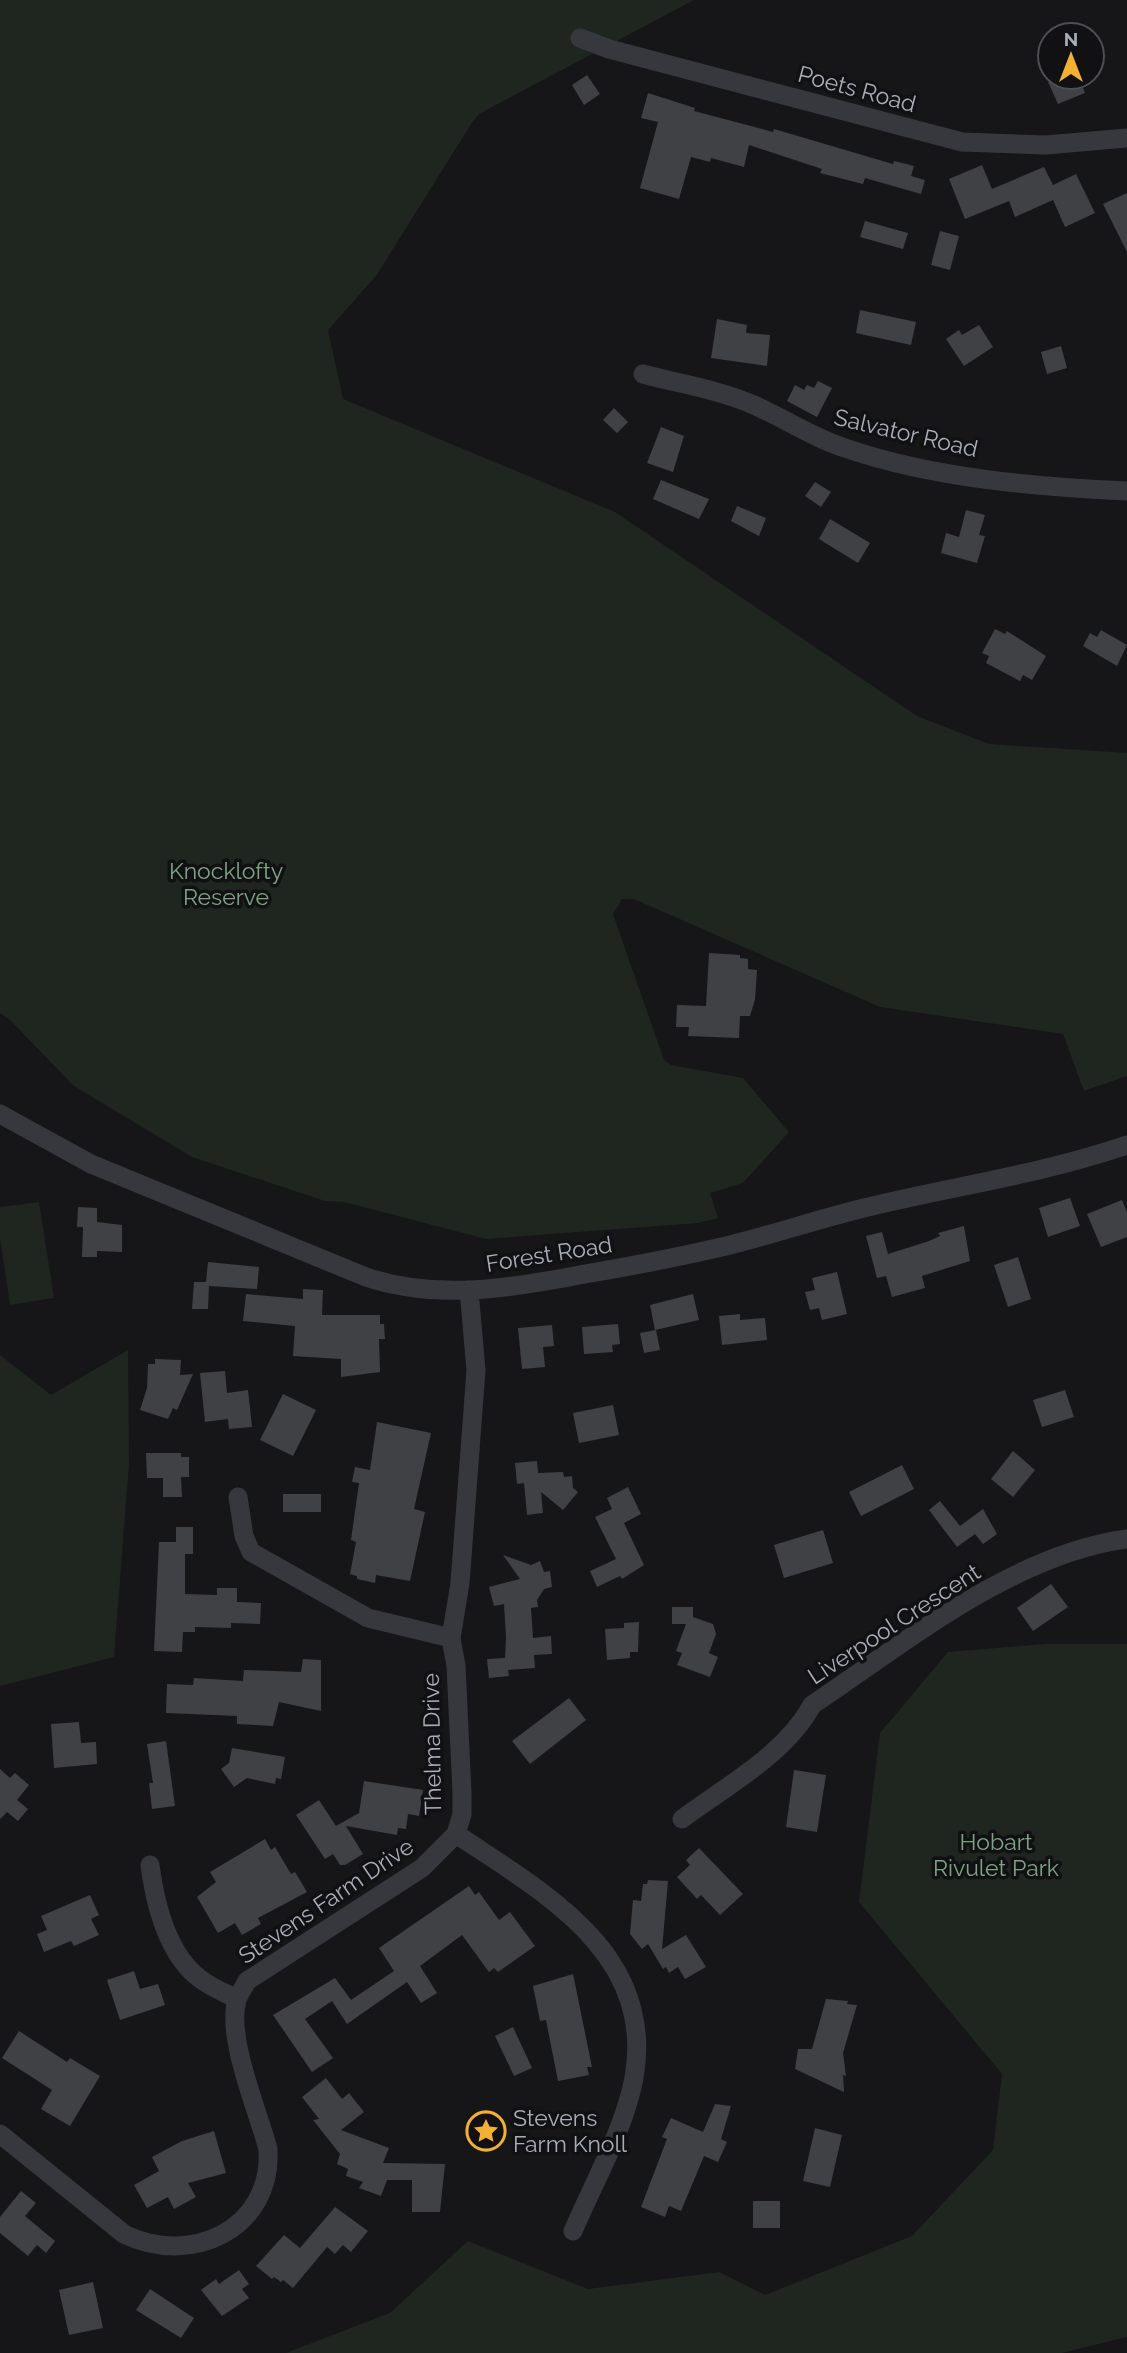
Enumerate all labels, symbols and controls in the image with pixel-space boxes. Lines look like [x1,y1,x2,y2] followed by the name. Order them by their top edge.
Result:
[1036,21,1106,91] north arrow
[1064,28,1078,50] text: N
[795,60,919,117] street label: Poets Road
[832,403,981,462] street label: Salvator Road
[169,857,283,910] park label: Knocklofty Reserve
[484,1230,614,1277] street label: Forest Road
[803,1558,985,1689] street label: Liverpool Crescent
[417,1673,446,1815] street label: Thelma Drive
[933,1828,1059,1881] park label: Hobart Rivulet Park
[233,1832,418,1969] street label: Stevens Farm Drive
[513,2104,628,2157] place label: Stevens Farm Knoll
[465,2110,507,2152] place icon: Stevens Farm Knoll

